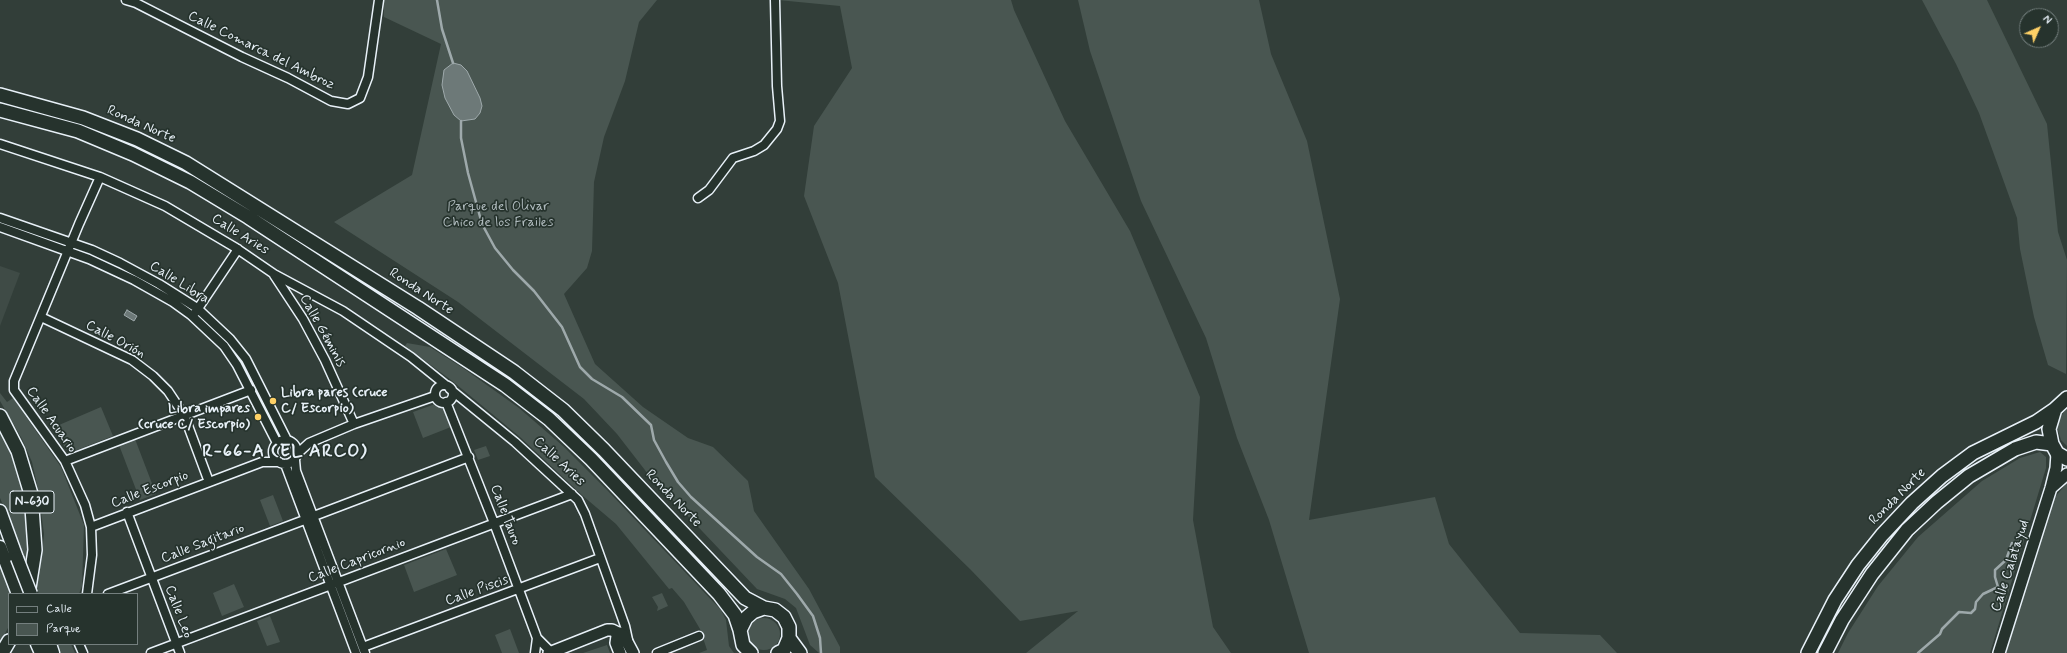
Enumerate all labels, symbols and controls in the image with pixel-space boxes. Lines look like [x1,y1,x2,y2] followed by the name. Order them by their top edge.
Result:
[185,8,337,94] street label: Calle Comarca del Ambroz
[2019,8,2059,48] north arrow
[2039,13,2054,28] text: N
[104,102,178,148] street label: Ronda Norte
[442,199,554,232] park label: Parque del Olivar Chico de los Frailes
[208,211,272,259] street label: Calle Aries
[146,258,212,308] street label: Calle Libra
[386,265,456,319] street label: Ronda Norte
[295,292,349,370] street label: Calle Géminis
[82,317,148,363] street label: Calle Orión
[22,384,80,456] street label: Calle Acuario
[281,385,388,418] place label: Libra pares (cruce C/ Escorpio)
[268,396,278,406] marker: Libra pares (cruce C/ Escorpio)
[138,401,250,434] place label: Libra impares (cruce C/ Escorpio)
[253,412,263,422] marker: Libra impares (cruce C/ Escorpio)
[530,434,588,490] street label: Calle Aries
[203,441,367,463] district label: R-66-A (EL ARCO)
[1866,465,1930,529] street label: Ronda Norte
[641,467,705,531] street label: Ronda Norte
[109,468,191,512] street label: Calle Escorpio
[486,482,524,548] street label: Calle Tauro
[10,491,54,513] road number: N-630
[1988,518,2034,614] street label: Calle Calatayud
[159,520,247,568] street label: Calle Sagitario
[306,535,408,587] street label: Calle Capricornio
[443,572,511,610] street label: Calle Piscis
[160,583,196,641] street label: Calle Leo
[8,593,138,645] legend
[46,601,72,617] text: Calle
[46,621,81,637] text: Parque

